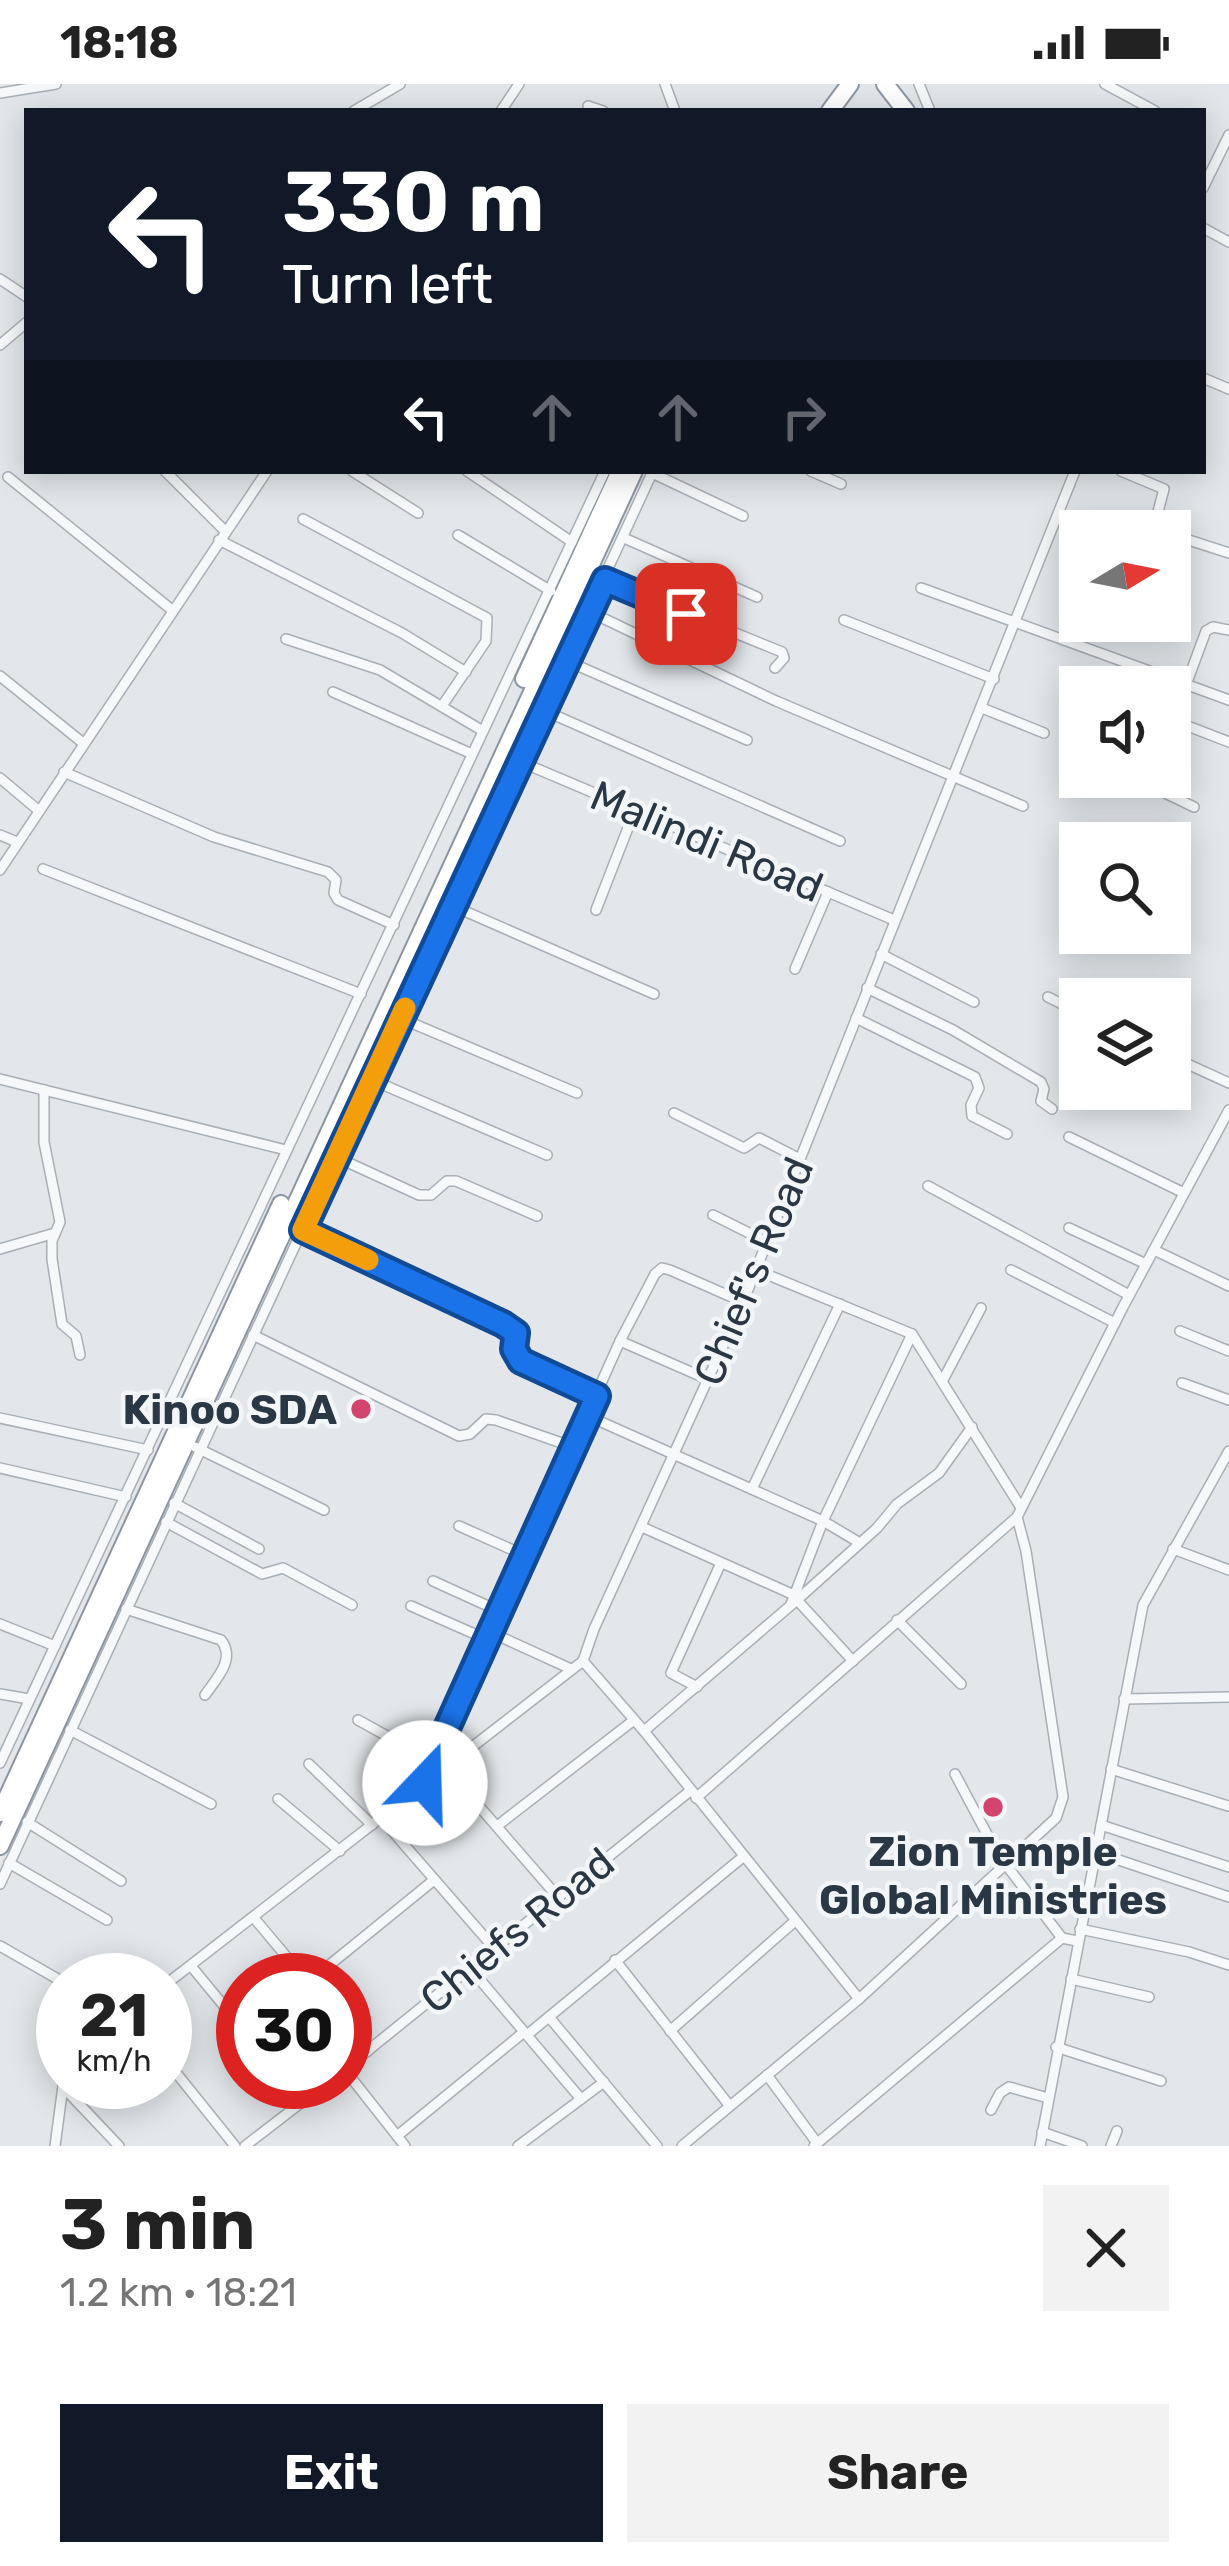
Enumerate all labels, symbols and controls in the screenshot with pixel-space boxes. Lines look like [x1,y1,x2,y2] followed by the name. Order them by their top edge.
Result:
[60,16,179,69] text: 18:18
[282,152,545,252] text: 330 m
[84,156,240,312] icon: left
[282,253,493,317] text: Turn left
[393,384,459,450] icon: left
[519,384,585,450] icon: ahead
[645,384,711,450] icon: ahead
[771,384,837,450] icon: right
[1059,510,1191,642] north arrow
[1059,510,1191,1110] map controls
[635,563,737,665] pin
[653,581,719,647] icon: arrive
[1059,666,1191,798] button: sound
[583,771,830,913] street label: Malindi Road
[1059,822,1191,954] button: search
[1059,978,1191,1110] button: layers
[683,1150,824,1393] street label: Chief's Road
[123,1385,337,1435] place label: Kinoo SDA
[348,1396,374,1422] marker: Kinoo SDA
[362,1720,488,1846] position arrow
[980,1794,1006,1820] marker: Zion Temple Global Ministries
[819,1827,1167,1925] place label: Zion Temple Global Ministries
[411,1838,624,2024] street label: Chiefs Road
[216,1953,372,2109] speed limit sign: 30
[80,1980,148,2051] text: 21
[77,2043,151,2079] text: km/h
[60,2182,256,2267] text: 3 min
[1043,2185,1169,2311] button: close
[60,2270,297,2316] text: 1.2 km · 18:21
[60,2404,603,2542] button: Exit
[627,2404,1169,2542] button: Share

